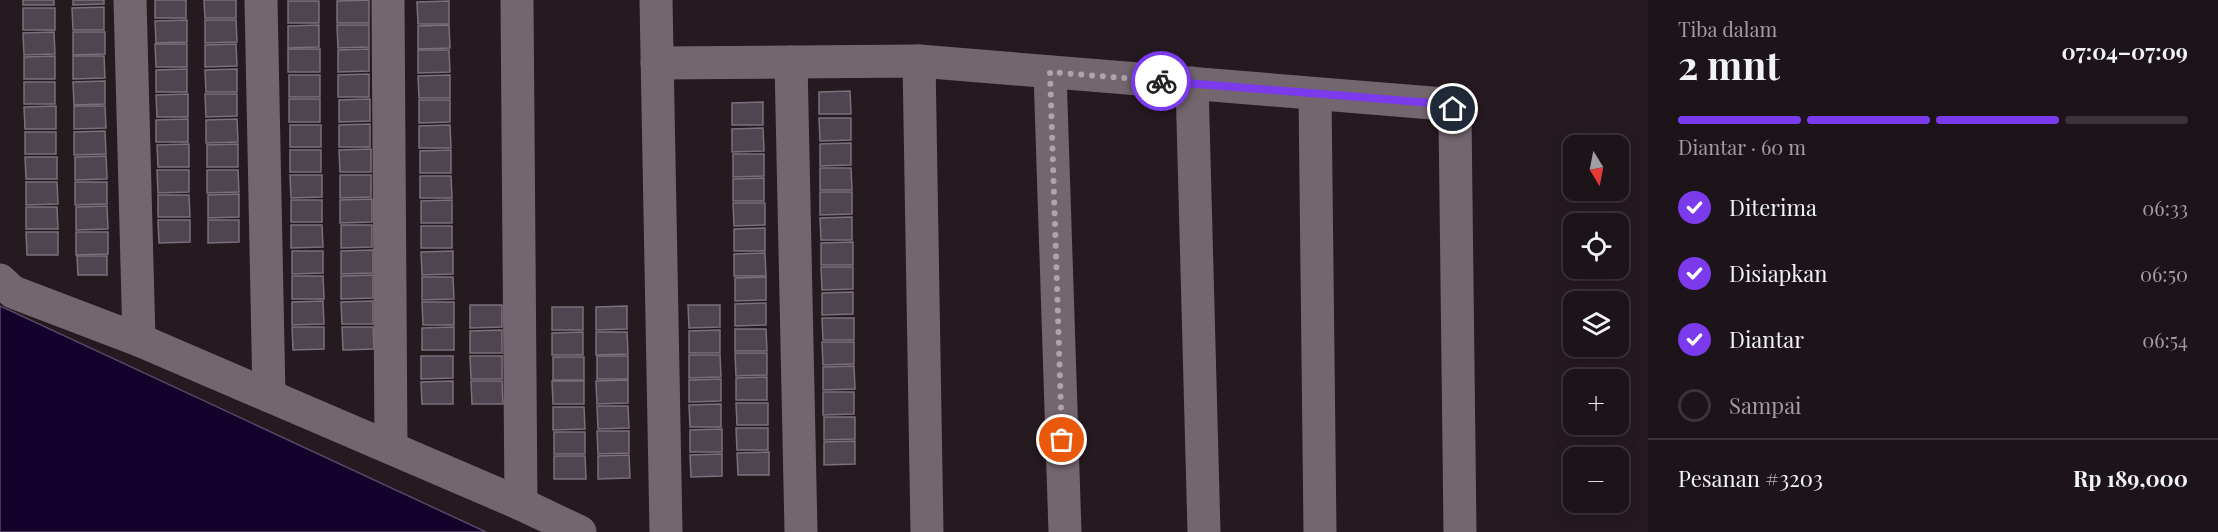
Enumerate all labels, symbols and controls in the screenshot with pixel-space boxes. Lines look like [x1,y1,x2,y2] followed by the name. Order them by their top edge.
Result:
[1678,15,1777,42] text: Tiba dalam
[2062,36,2188,66] text: 07:04–07:09
[1678,38,1780,90] text: 2 mnt
[1131,51,1191,111] courier
[1145,65,1178,98] icon: bike
[1427,83,1478,134] pin
[1436,92,1469,125] icon: home
[1678,133,1806,160] text: Diantar · 60 m
[1563,135,1629,201] north arrow
[1563,135,1629,513] map controls
[1678,191,1711,224] icon: check
[1729,192,1817,222] text: Diterima
[2142,194,2188,221] text: 06:33
[1563,213,1629,279] button: locate
[1678,257,1711,290] icon: check
[1729,258,1827,288] text: Disiapkan
[2140,260,2188,287] text: 06:50
[1563,291,1629,357] button: layers
[1678,323,1711,356] icon: check
[1729,324,1804,354] text: Diantar
[2142,326,2188,353] text: 06:54
[1563,369,1629,435] button: +
[1729,390,1802,420] text: Sampai
[1036,414,1087,465] pin
[1045,423,1078,456] icon: bag
[1563,447,1629,513] button: −
[1678,463,1823,493] text: Pesanan #3203
[2073,463,2188,493] text: Rp 189,000

